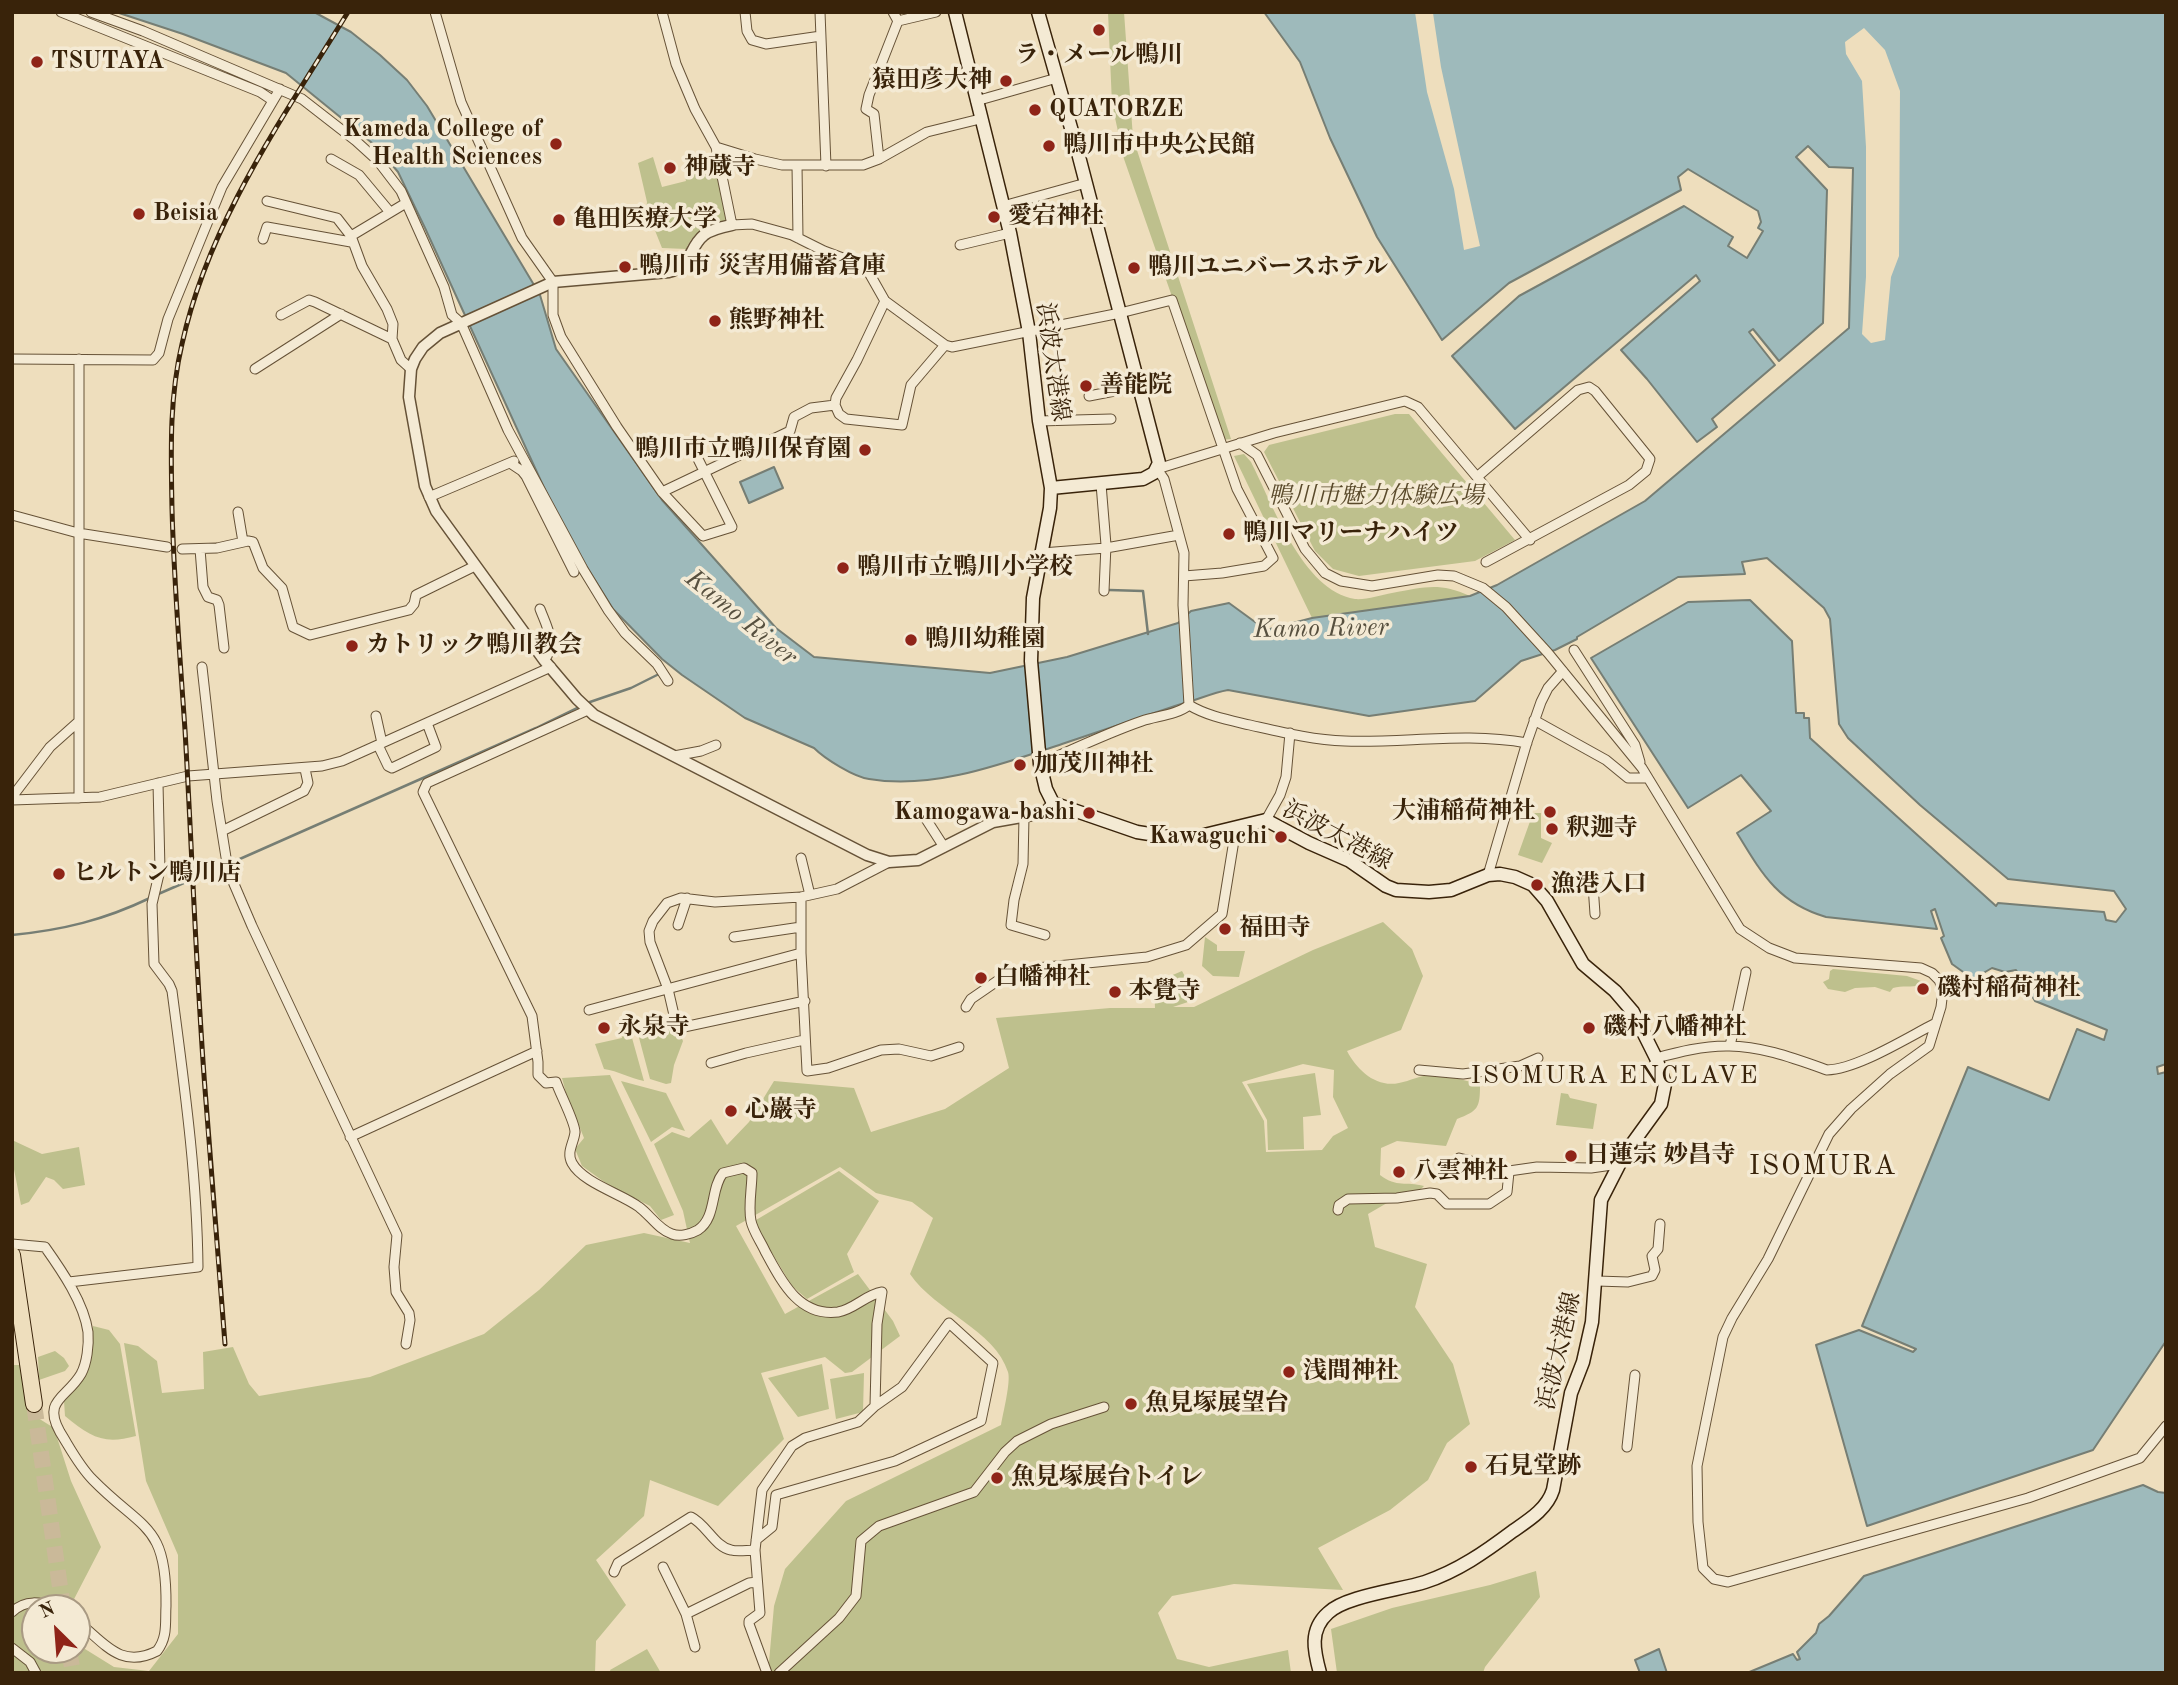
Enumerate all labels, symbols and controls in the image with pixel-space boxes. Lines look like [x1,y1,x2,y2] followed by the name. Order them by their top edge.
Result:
[1091,22,1107,38] marker: ラ・メール鴨川
[1015,42,1183,70] place label: ラ・メール鴨川
[51,48,164,76] place label: TSUTAYA
[29,54,45,70] marker: TSUTAYA
[872,67,992,95] place label: 猿田彦大神
[998,73,1014,89] marker: 猿田彦大神
[1049,96,1183,124] place label: QUATORZE
[1027,102,1043,118] marker: QUATORZE
[343,116,542,172] place label: Kameda College of Health Sciences
[1063,132,1255,160] place label: 鴨川市中央公民館
[548,136,564,152] marker: Kameda College of Health Sciences
[1041,138,1057,154] marker: 鴨川市中央公民館
[684,154,756,182] place label: 神蔵寺
[662,160,678,176] marker: 神蔵寺
[153,200,218,228] place label: Beisia
[1008,203,1104,231] place label: 愛宕神社
[131,206,147,222] marker: Beisia
[573,206,717,234] place label: 亀田医療大学
[986,209,1002,225] marker: 愛宕神社
[551,212,567,228] marker: 亀田医療大学
[639,253,886,281] place label: 鴨川市 災害用備蓄倉庫
[1148,254,1388,282] place label: 鴨川ユニバースホテル
[617,259,633,275] marker: 鴨川市 災害用備蓄倉庫
[1126,260,1142,276] marker: 鴨川ユニバースホテル
[1029,301,1075,423] street label: 浜波太港線
[729,307,825,335] place label: 熊野神社
[707,313,723,329] marker: 熊野神社
[1100,372,1172,400] place label: 善能院
[1078,378,1094,394] marker: 善能院
[635,436,851,464] place label: 鴨川市立鴨川保育園
[857,442,873,458] marker: 鴨川市立鴨川保育園
[1268,483,1484,511] park label: 鴨川市魅力体験広場
[1243,520,1459,548] place label: 鴨川マリーナハイツ
[1221,526,1237,542] marker: 鴨川マリーナハイツ
[857,554,1073,582] place label: 鴨川市立鴨川小学校
[835,560,851,576] marker: 鴨川市立鴨川小学校
[679,563,803,673] water label: Kamo River
[1253,612,1389,646] water label: Kamo River
[925,626,1045,654] place label: 鴨川幼稚園
[366,632,582,660] place label: カトリック鴨川教会
[903,632,919,648] marker: 鴨川幼稚園
[344,638,360,654] marker: カトリック鴨川教会
[1034,751,1154,779] place label: 加茂川神社
[1012,757,1028,773] marker: 加茂川神社
[1277,795,1397,877] street label: 浜波太港線
[1392,798,1536,826] place label: 大浦稲荷神社
[894,799,1075,827] place label: Kamogawa-bashi
[1542,804,1558,820] marker: 大浦稲荷神社
[1081,805,1097,821] marker: Kamogawa-bashi
[1566,815,1638,843] place label: 釈迦寺
[1544,821,1560,837] marker: 釈迦寺
[1149,823,1267,851] place label: Kawaguchi
[1273,829,1289,845] marker: Kawaguchi
[73,860,241,888] place label: ヒルトン鴨川店
[51,866,67,882] marker: ヒルトン鴨川店
[1551,871,1647,899] place label: 漁港入口
[1529,877,1545,893] marker: 漁港入口
[1239,915,1311,943] place label: 福田寺
[1217,921,1233,937] marker: 福田寺
[995,964,1091,992] place label: 白幡神社
[973,970,989,986] marker: 白幡神社
[1937,975,2081,1003] place label: 磯村稲荷神社
[1129,978,1201,1006] place label: 本覺寺
[1915,981,1931,997] marker: 磯村稲荷神社
[1107,984,1123,1000] marker: 本覺寺
[618,1014,690,1042] place label: 永泉寺
[1603,1014,1747,1042] place label: 磯村八幡神社
[596,1020,612,1036] marker: 永泉寺
[1581,1020,1597,1036] marker: 磯村八幡神社
[1472,1060,1758,1092] district label: ISOMURA ENCLAVE
[745,1097,817,1125] place label: 心巖寺
[723,1103,739,1119] marker: 心巖寺
[1585,1142,1736,1170] place label: 日蓮宗 妙昌寺
[1563,1148,1579,1164] marker: 日蓮宗 妙昌寺
[1750,1150,1896,1184] district label: ISOMURA
[1413,1158,1509,1186] place label: 八雲神社
[1391,1164,1407,1180] marker: 八雲神社
[1532,1289,1588,1413] street label: 浜波太港線
[1303,1358,1399,1386] place label: 浅間神社
[1281,1364,1297,1380] marker: 浅間神社
[1145,1390,1289,1418] place label: 魚見塚展望台
[1123,1396,1139,1412] marker: 魚見塚展望台
[1485,1453,1581,1481] place label: 石見堂跡
[1463,1459,1479,1475] marker: 石見堂跡
[1011,1464,1203,1492] place label: 魚見塚展台トイレ
[989,1470,1005,1486] marker: 魚見塚展台トイレ
[21,1594,91,1664] north arrow
[37,1600,58,1623] text: N

